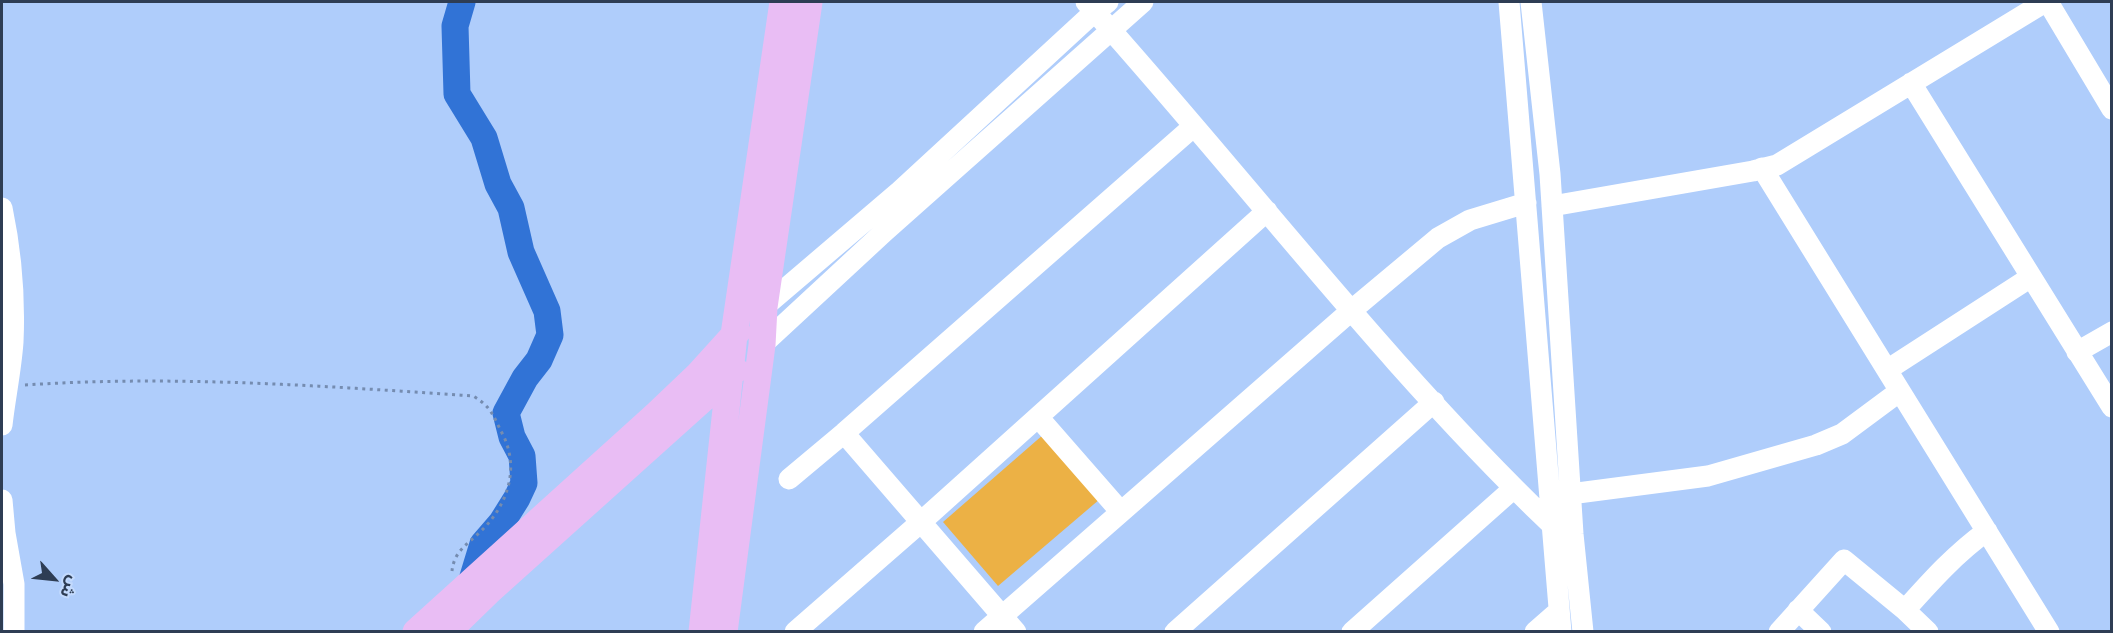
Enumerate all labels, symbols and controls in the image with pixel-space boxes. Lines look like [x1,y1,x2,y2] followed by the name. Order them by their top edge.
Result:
[24,549,84,609] north arrow
[55,572,85,602] text: ش

